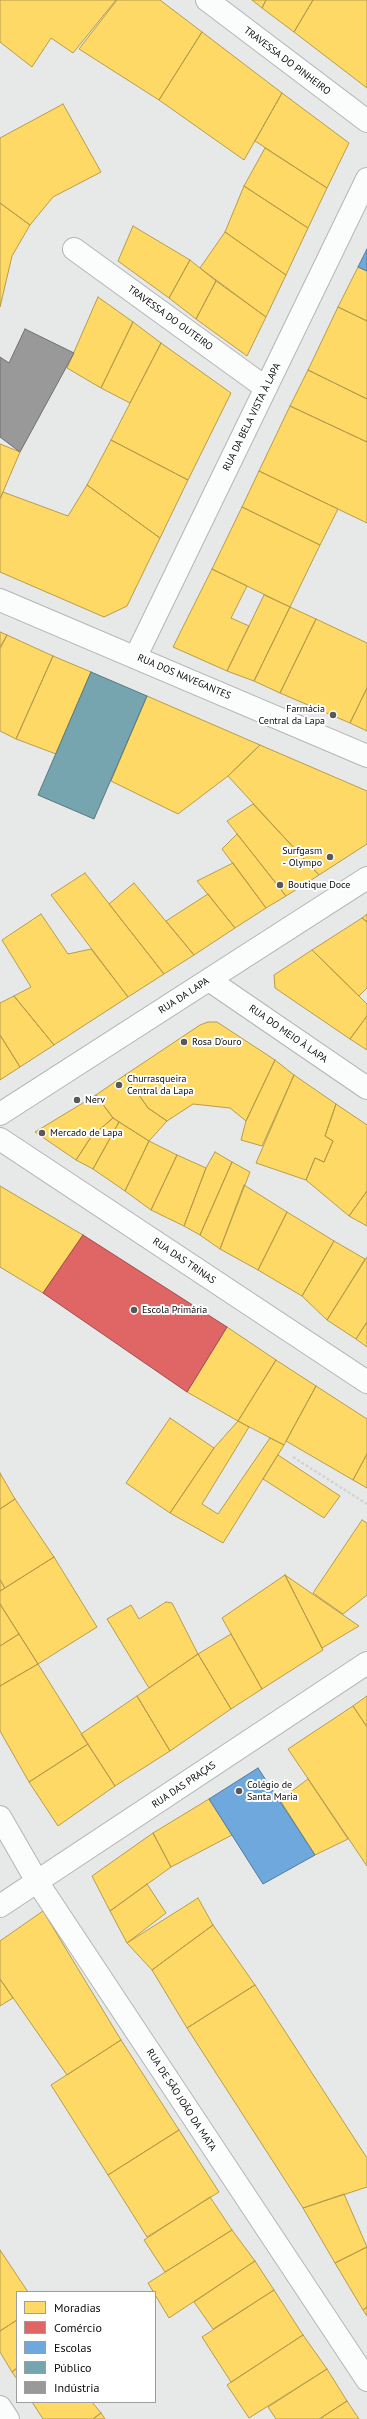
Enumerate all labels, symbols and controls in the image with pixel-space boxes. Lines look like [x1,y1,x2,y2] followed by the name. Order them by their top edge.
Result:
[241,24,333,98] street label: TRAVESSA DO PINHEIRO
[125,283,215,353] street label: TRAVESSA DO OUTEIRO
[221,361,283,473] street label: RUA DA BELA VISTA À LAPA
[135,652,233,702] street label: RUA DOS NAVEGANTES
[258,703,325,726] place label: Farmácia Central da Lapa
[328,710,338,720] marker: Farmácia Central da Lapa
[282,845,322,868] place label: Surfgasm - Olympo
[325,852,335,862] marker: Surfgasm - Olympo
[288,879,350,891] place label: Boutique Doce
[275,880,285,890] marker: Boutique Doce
[157,975,211,1017] street label: RUA DA LAPA
[246,1002,330,1066] street label: RUA DO MEIO À LAPA
[192,1036,241,1048] place label: Rosa D'ouro
[179,1037,189,1047] marker: Rosa D'ouro
[127,1073,194,1096] place label: Churrasqueira Central da Lapa
[114,1080,124,1090] marker: Churrasqueira Central da Lapa
[85,1094,105,1106] place label: Nerv
[72,1095,82,1105] marker: Nerv
[50,1127,123,1139] place label: Mercado de Lapa
[37,1128,47,1138] marker: Mercado de Lapa
[150,1236,218,1286] street label: RUA DAS TRINAS
[142,1304,207,1316] place label: Escola Primária
[129,1305,139,1315] marker: Escola Primária
[150,1759,218,1811] street label: RUA DAS PRAÇAS
[247,1779,298,1802] place label: Colégio de Santa Maria
[234,1786,244,1796] marker: Colégio de Santa Maria
[144,2047,218,2153] street label: RUA DE SÃO JOÃO DA MATA
[16,2291,156,2403] legend
[54,2300,101,2315] text: Moradias
[54,2320,102,2335] text: Comércio
[54,2340,92,2355] text: Escolas
[54,2360,92,2375] text: Público
[54,2380,99,2395] text: Indústria

